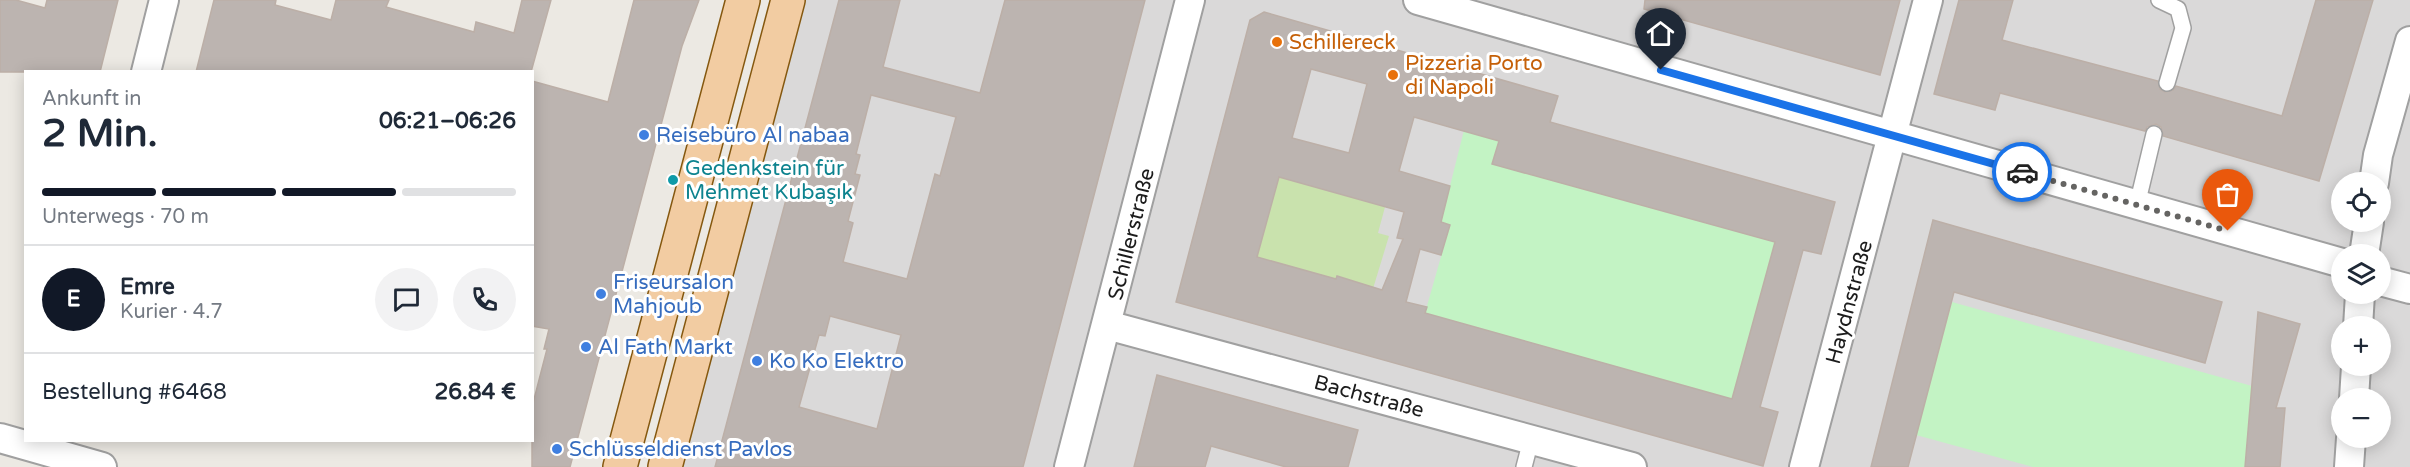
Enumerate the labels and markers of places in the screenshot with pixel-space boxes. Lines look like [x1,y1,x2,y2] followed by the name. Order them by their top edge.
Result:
[1635,8,1686,70] pin
[1289,30,1396,55] place label: Schillereck
[1270,35,1284,49] marker: Schillereck
[1405,51,1543,100] place label: Pizzeria Porto di Napoli
[1386,68,1400,82] marker: Pizzeria Porto di Napoli
[656,123,850,148] place label: Reisebüro Al nabaa
[637,128,651,142] marker: Reisebüro Al nabaa
[685,156,853,205] place label: Gedenkstein für Mehmet Kubaşık
[2202,169,2253,231] pin
[666,173,680,187] marker: Gedenkstein für Mehmet Kubaşık
[613,270,734,319] place label: Friseursalon Mahjoub
[594,287,608,301] marker: Friseursalon Mahjoub
[598,335,733,360] place label: Al Fath Markt
[579,340,593,354] marker: Al Fath Markt
[769,349,904,374] place label: Ko Ko Elektro
[750,354,764,368] marker: Ko Ko Elektro
[569,437,792,462] place label: Schlüsseldienst Pavlos
[550,442,564,456] marker: Schlüsseldienst Pavlos

